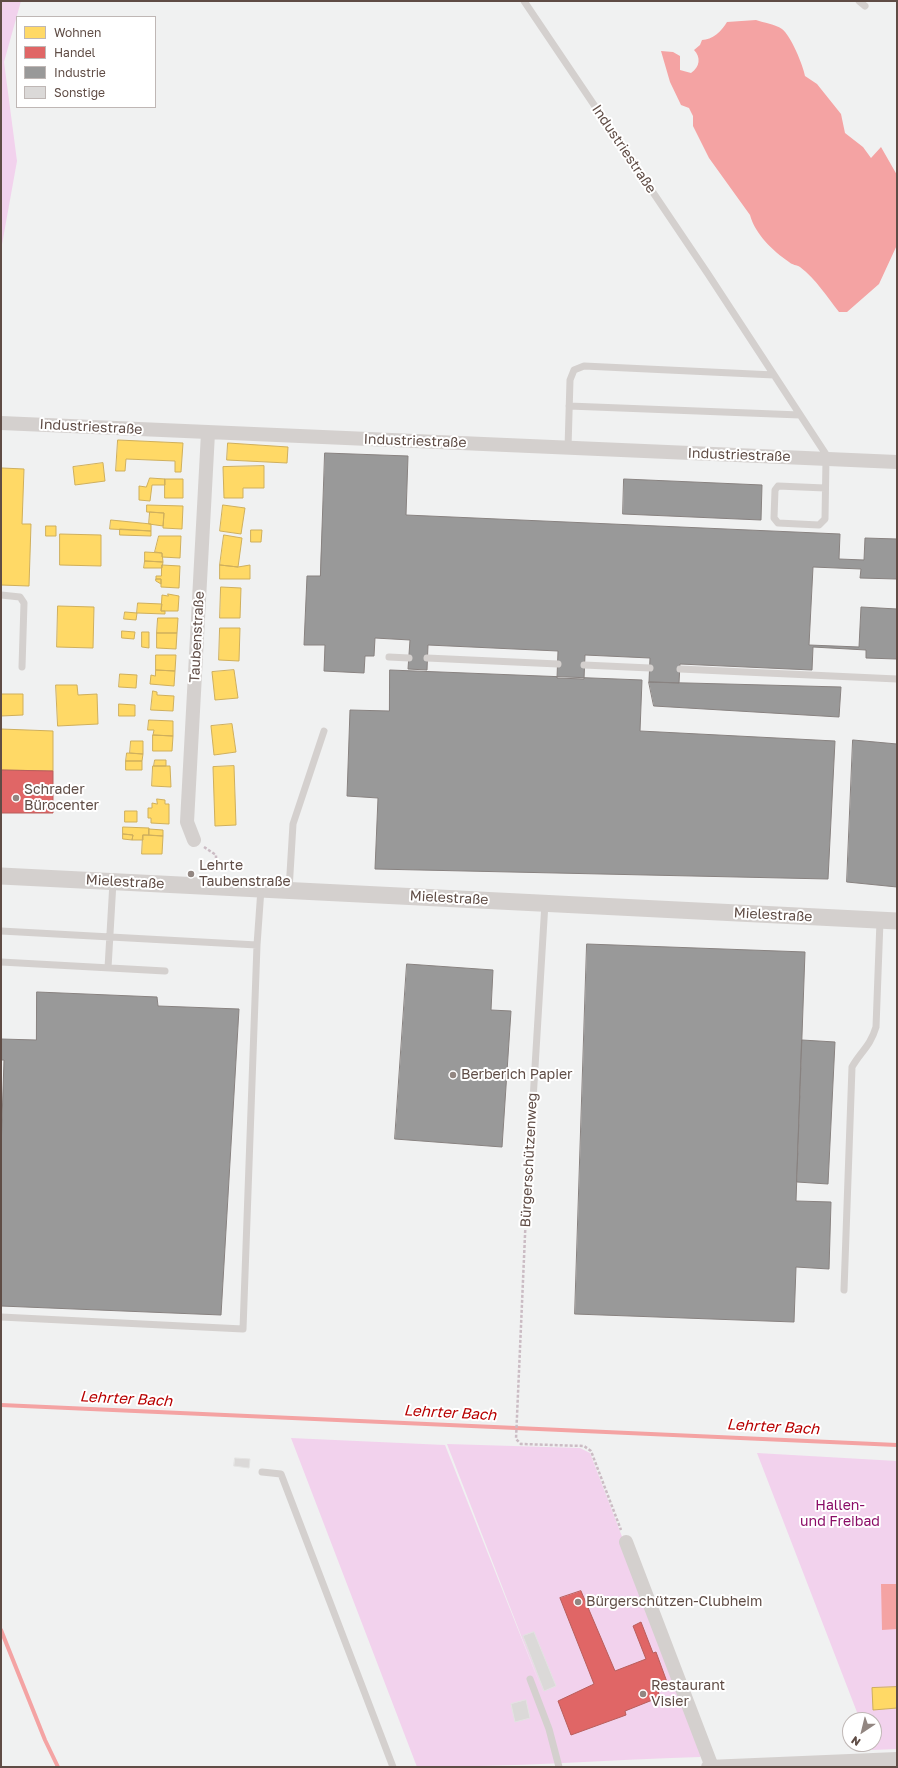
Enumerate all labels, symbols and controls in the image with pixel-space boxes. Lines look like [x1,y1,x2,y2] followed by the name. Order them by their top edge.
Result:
[16,16,156,108] legend
[54,25,101,40] text: Wohnen
[54,45,95,60] text: Handel
[54,65,106,80] text: Industrie
[54,85,105,100] text: Sonstige
[588,102,660,196] street label: Industriestraße
[39,416,143,438] street label: Industriestraße
[363,431,467,451] street label: Industriestraße
[687,445,791,465] street label: Industriestraße
[186,591,208,683] street label: Taubenstraße
[24,782,99,814] place label: Schrader Bürocenter
[11,793,21,803] marker: Schrader Bürocenter
[199,858,291,890] place label: Lehrte Taubenstraße
[186,869,196,879] marker: Lehrte Taubenstraße
[85,872,165,892] street label: Mielestraße
[409,888,489,908] street label: Mielestraße
[733,905,813,925] street label: Mielestraße
[461,1067,573,1083] place label: Berberich Papier
[448,1070,458,1080] marker: Berberich Papier
[517,1092,541,1228] street label: Bürgerschützenweg
[79,1388,173,1410] water label: Lehrter Bach
[403,1402,497,1424] water label: Lehrter Bach
[726,1416,820,1438] water label: Lehrter Bach
[800,1498,880,1530] park label: Hallen- und Freibad
[586,1594,763,1610] place label: Bürgerschützen-Clubheim
[573,1597,583,1607] marker: Bürgerschützen-Clubheim
[651,1678,725,1710] place label: Restaurant Visier
[638,1689,648,1699] marker: Restaurant Visier
[842,1712,882,1752] north arrow
[848,1734,863,1749] text: N

